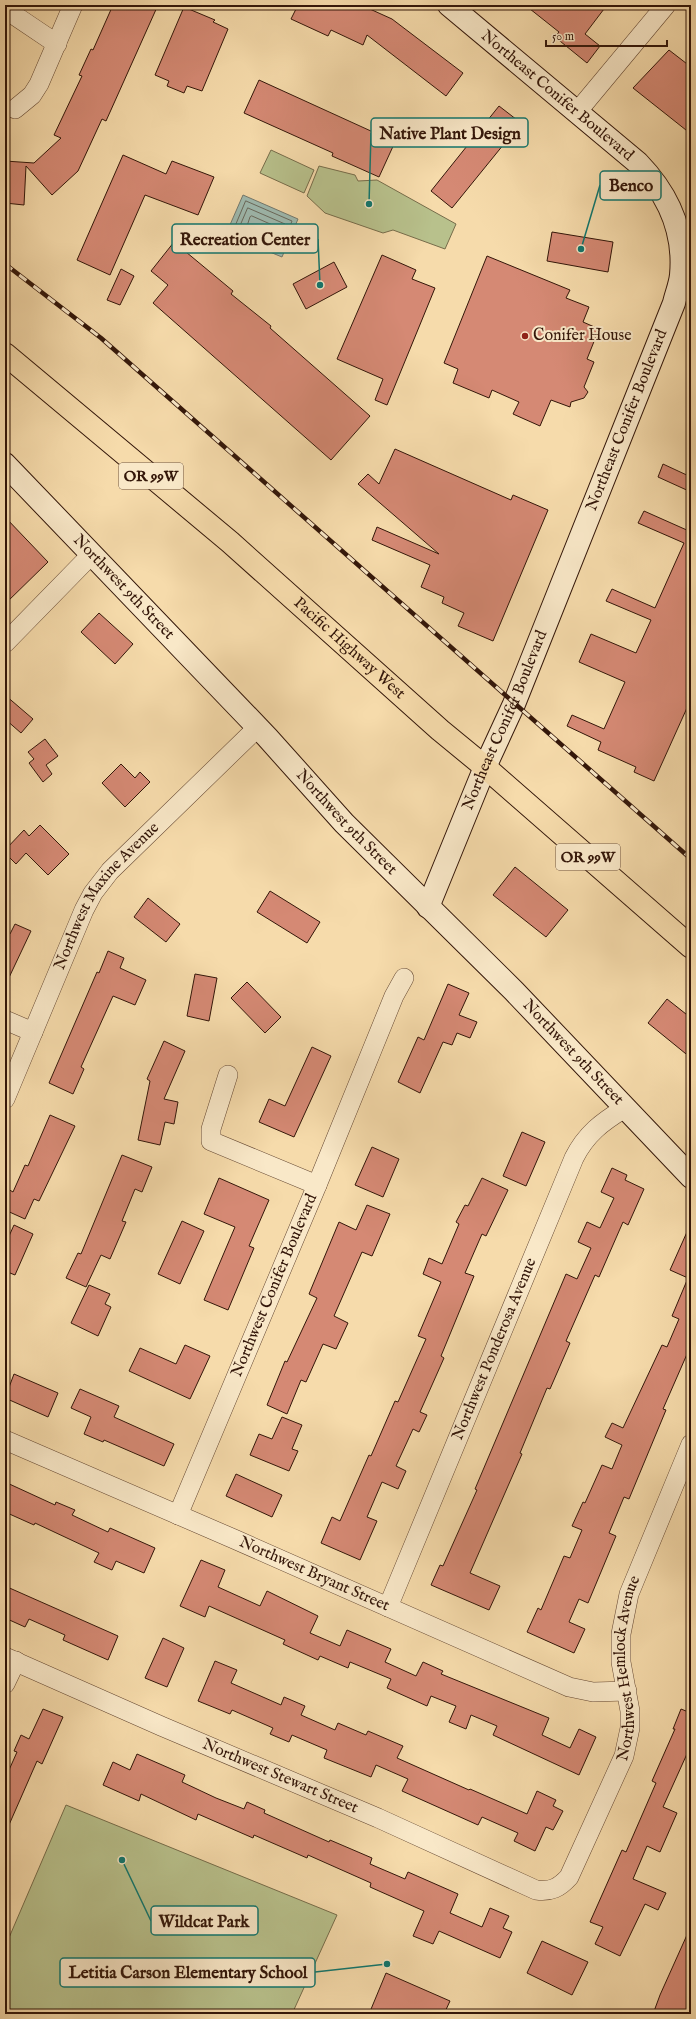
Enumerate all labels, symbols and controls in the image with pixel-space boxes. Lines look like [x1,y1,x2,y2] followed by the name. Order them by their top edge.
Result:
[546,22,667,48] scale bar
[476,26,638,166] street label: Northeast Conifer Boulevard
[552,29,574,44] text: 50 m
[371,118,528,147] callout: Native Plant Design
[378,124,521,145] text: Native Plant Design
[600,171,661,200] callout: Benco
[609,176,653,197] text: Benco
[172,224,318,253] callout: Recreation Center
[180,230,311,251] text: Recreation Center
[533,326,632,346] place label: Conifer House
[582,326,673,514] street label: Northeast Conifer Boulevard
[520,331,530,341] marker: Conifer House
[119,463,183,489] road number: OR 99W
[68,531,179,645] street label: Northwest 9th Street
[289,593,410,704] street label: Pacific Highway West
[458,627,552,813] street label: Northeast Conifer Boulevard
[291,766,401,880] street label: Northwest 9th Street
[50,818,164,973] street label: Northwest Maxine Avenue
[556,844,620,870] road number: OR 99W
[518,996,628,1110] street label: Northwest 9th Street
[227,1190,322,1380] street label: Northwest Conifer Boulevard
[448,1255,541,1443] street label: Northwest Ponderosa Avenue
[236,1532,393,1617] street label: Northwest Bryant Street
[611,1573,645,1763] street label: Northwest Hemlock Avenue
[199,1735,361,1819] street label: Northwest Stewart Street
[151,1906,258,1935] callout: Wildcat Park
[158,1912,250,1933] text: Wildcat Park
[60,1958,315,1987] callout: Letitia Carson Elementary School
[69,1963,308,1984] text: Letitia Carson Elementary School

